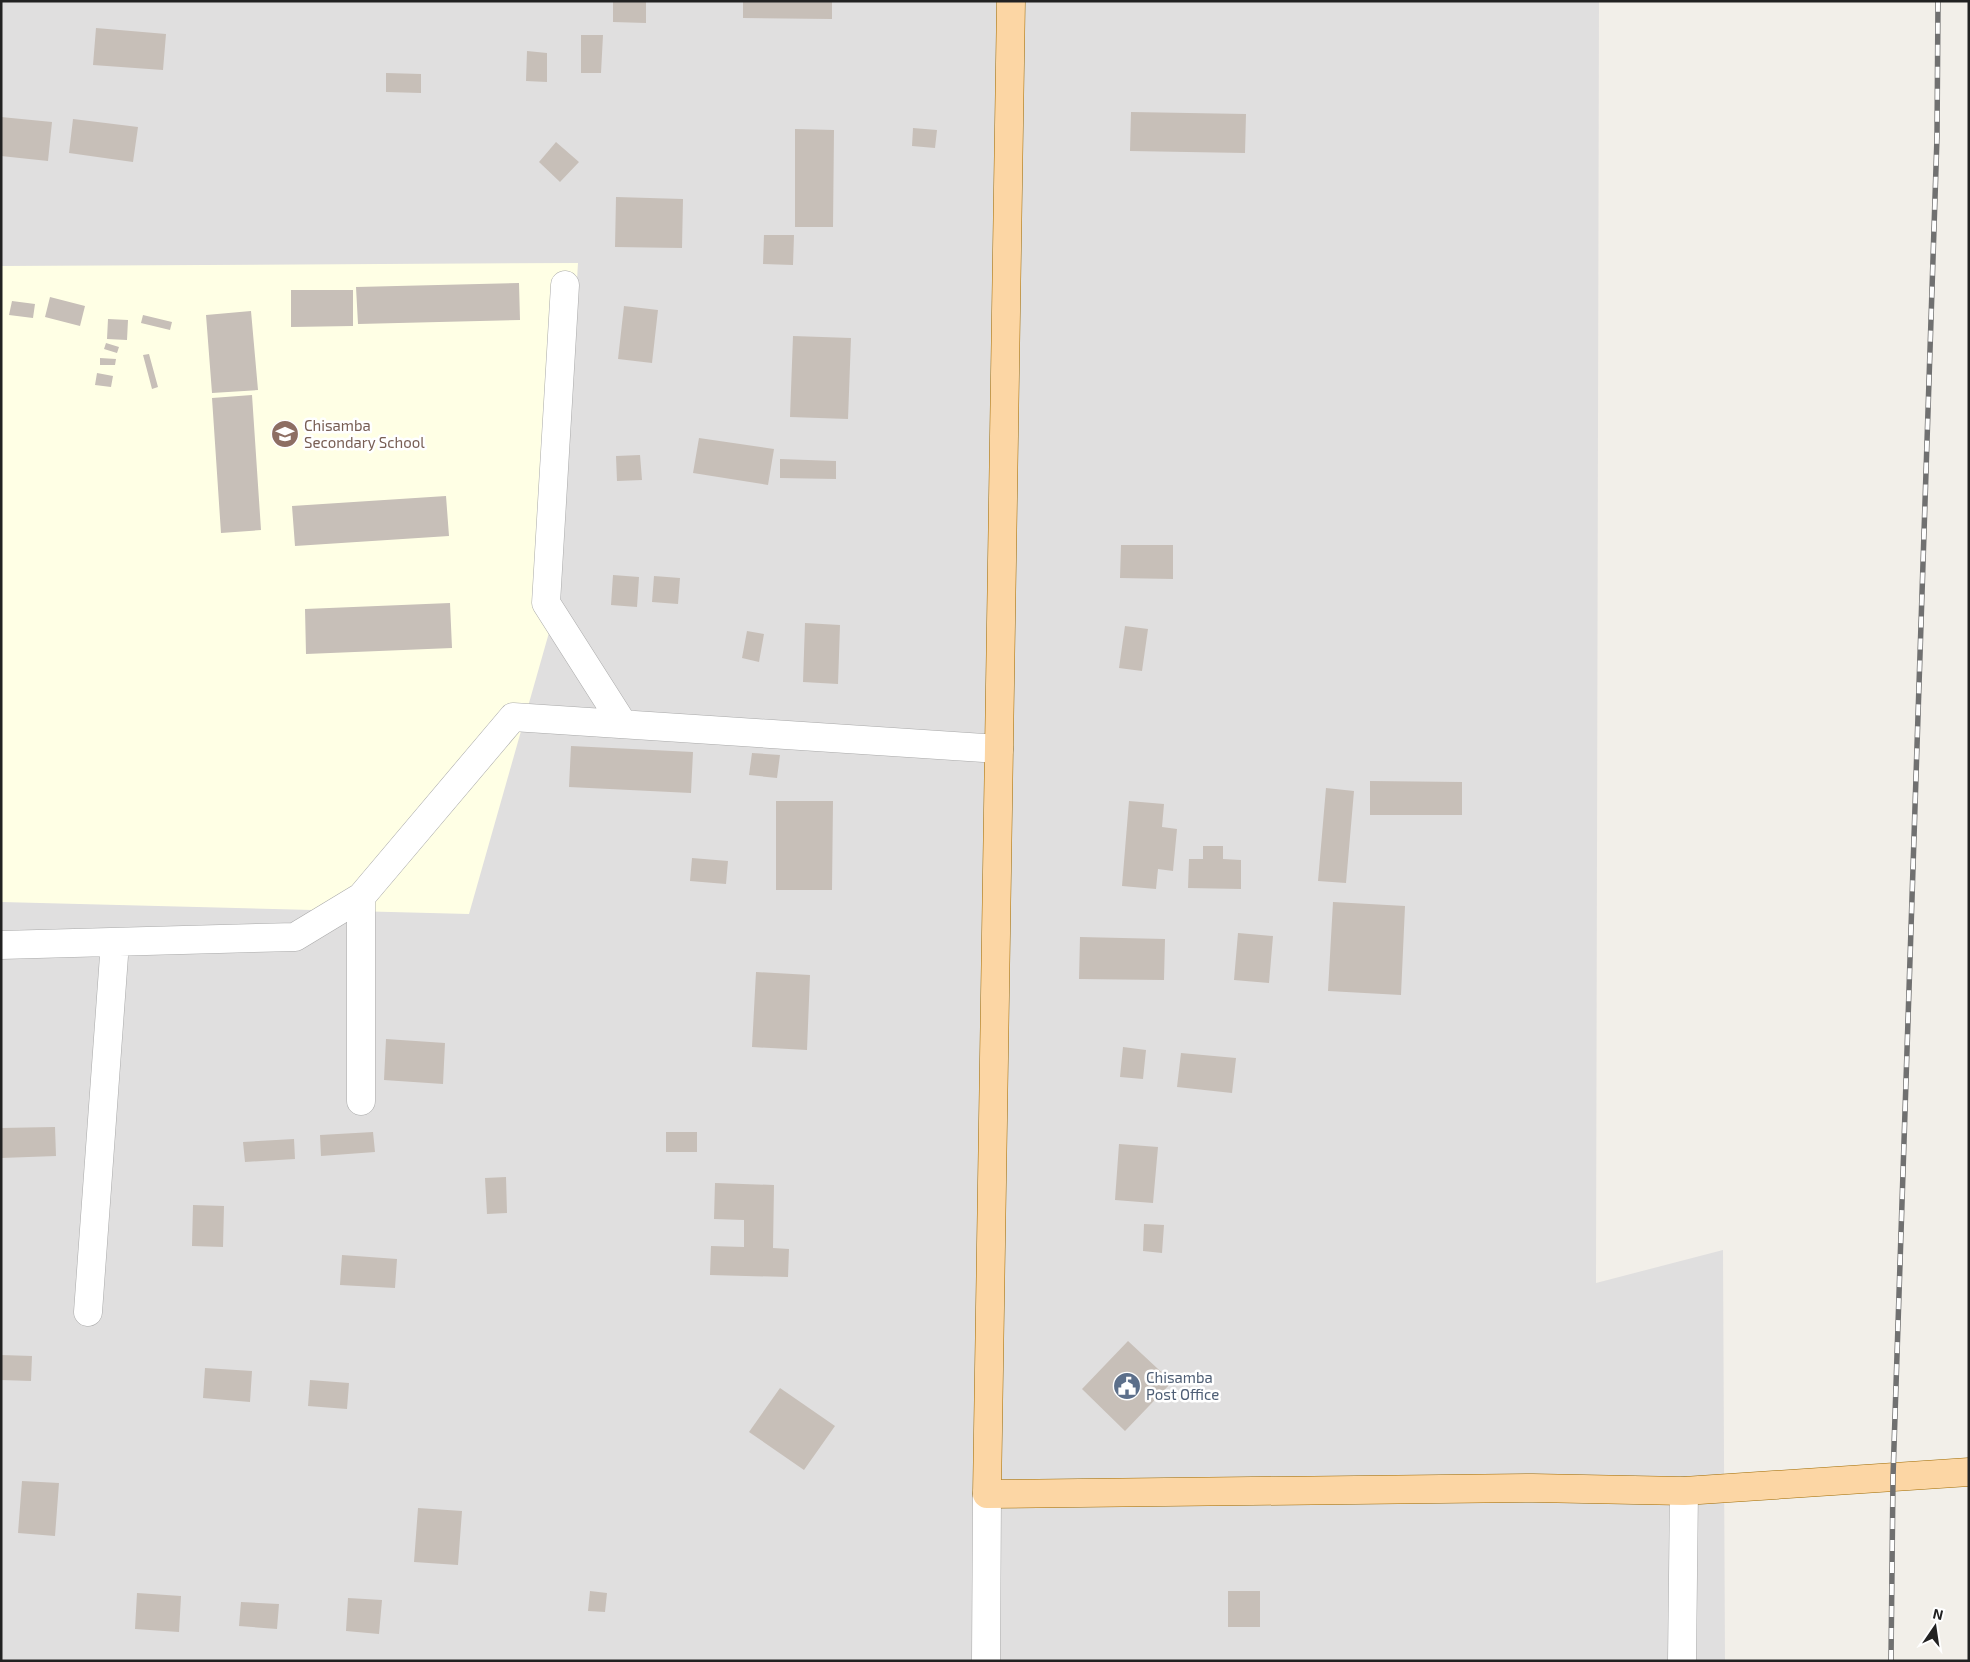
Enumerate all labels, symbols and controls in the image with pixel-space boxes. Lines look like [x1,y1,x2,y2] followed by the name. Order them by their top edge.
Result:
[304,416,425,451] place label: Chisamba Secondary School
[270,419,300,449] school or university icon: Chisamba Secondary School
[1146,1368,1219,1403] place label: Chisamba Post Office
[1112,1371,1142,1401] public building icon: Chisamba Post Office
[1910,1602,1960,1652] north arrow
[1931,1604,1945,1623] text: N

